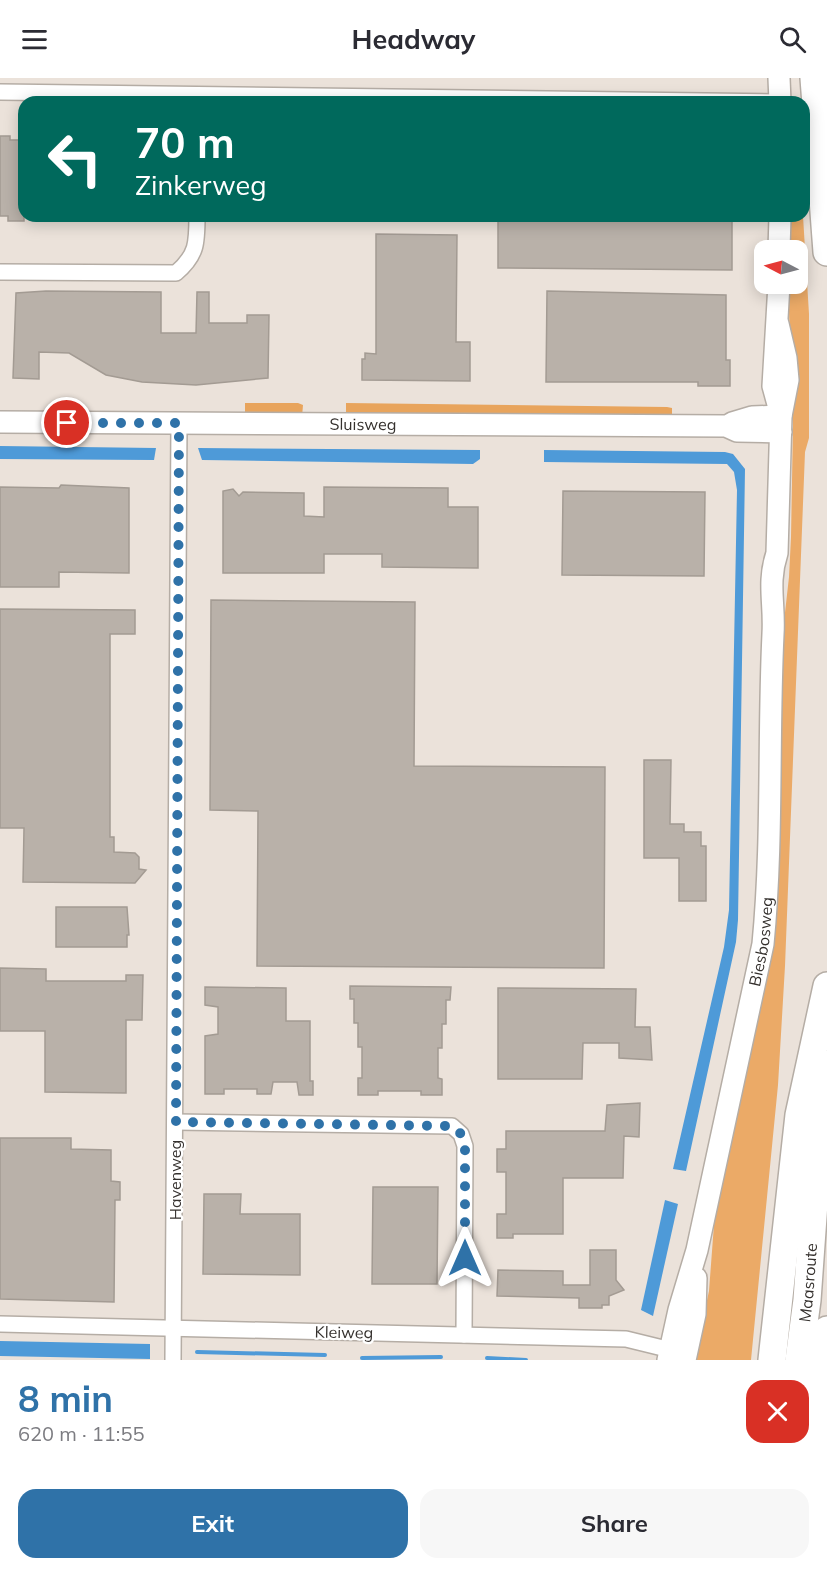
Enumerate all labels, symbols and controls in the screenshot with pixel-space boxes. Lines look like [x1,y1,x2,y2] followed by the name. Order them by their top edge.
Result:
[351,22,476,56] text: Headway
[18,23,51,56] icon: menu
[776,23,809,56] icon: search
[135,116,235,169] text: 70 m
[36,120,114,198] icon: left
[135,168,266,202] text: Zinkerweg
[754,240,808,294] north arrow
[754,240,808,294] map controls
[41,397,92,448] pin
[50,406,83,439] icon: arrive
[330,414,396,434] street label: Sluisweg
[744,896,777,988] street label: Biesbosweg
[165,1140,185,1220] street label: Havenweg
[433,1226,497,1290] position arrow
[794,1242,821,1323] street label: Maasroute
[315,1321,373,1343] street label: Kleiweg
[18,1376,113,1421] text: 8 min
[746,1380,809,1443] button: close
[18,1421,144,1446] text: 620 m · 11:55
[18,1489,408,1558] button: Exit
[420,1489,809,1558] button: Share

